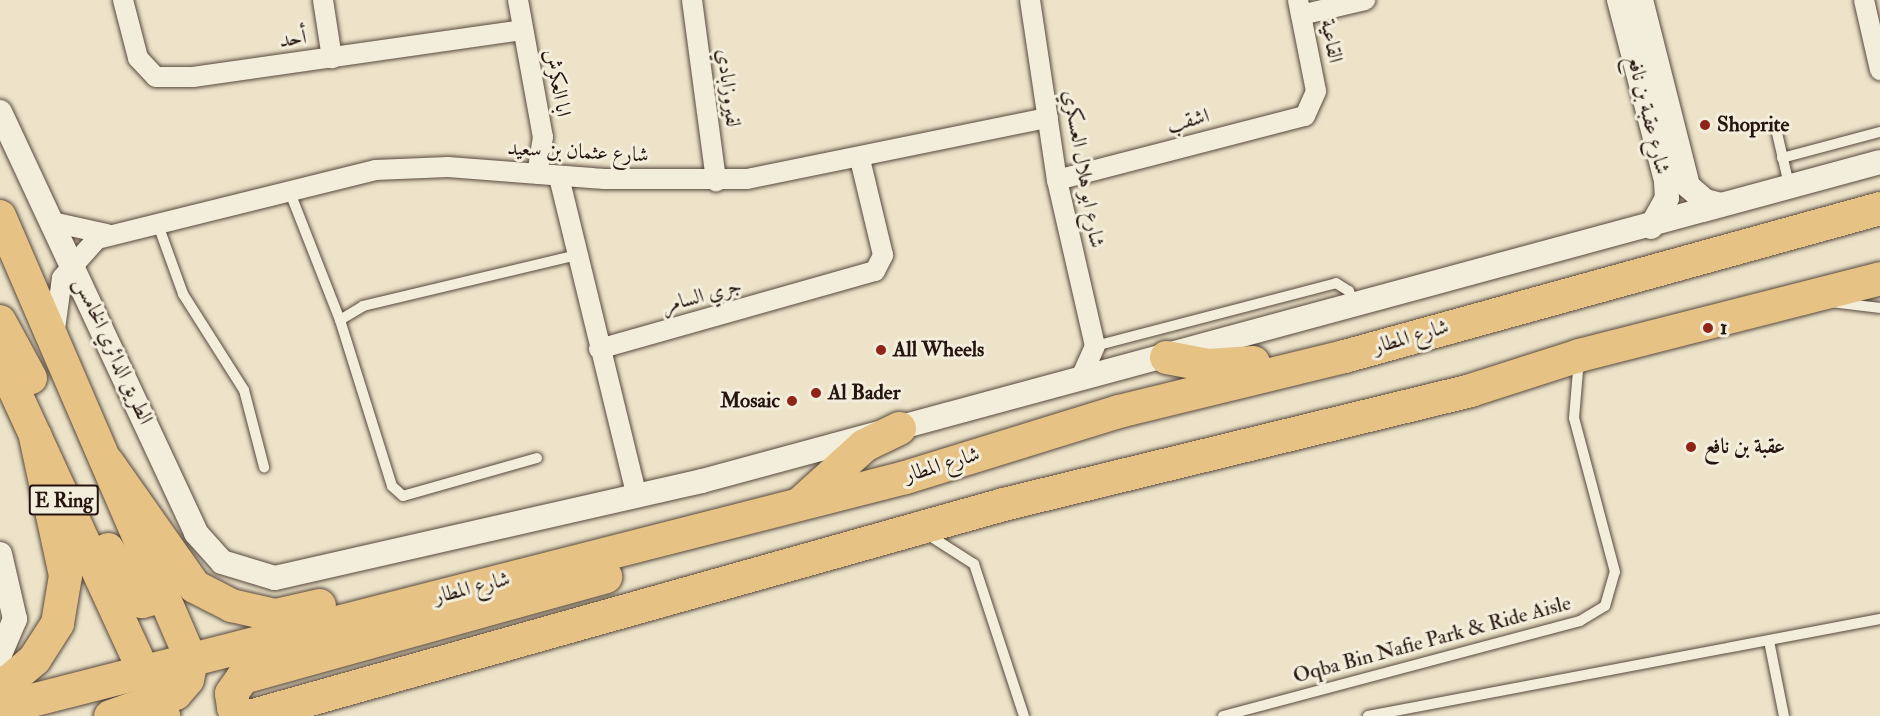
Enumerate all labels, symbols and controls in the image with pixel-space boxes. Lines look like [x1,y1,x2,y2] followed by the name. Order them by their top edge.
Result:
[1314,17,1348,65] street label: القاعية
[278,25,308,53] street label: أحد
[538,47,576,119] street label: ابا العكرش
[711,47,745,129] street label: لفيروزابادي
[1621,53,1675,177] street label: شارع عقبة بن نافع
[1057,88,1109,250] street label: شارع ابو هلال العسكري
[1164,103,1212,139] street label: اشقب
[1717,112,1789,138] place label: Shoprite
[1698,118,1712,132] marker: Shoprite
[507,136,649,168] street label: شارع عثمان بن سعيد
[68,273,158,429] street label: الطريق الدائري الخامس
[660,273,744,319] street label: جري السامر
[1370,314,1452,360] street label: شارع المطار
[1720,315,1727,341] place label: 1
[1701,321,1715,335] marker: 1
[893,337,984,363] place label: All Wheels
[874,343,888,357] marker: All Wheels
[828,380,900,406] place label: Al Bader
[809,386,823,400] marker: Al Bader
[720,388,780,414] place label: Mosaic
[785,394,799,408] marker: Mosaic
[1704,434,1785,460] place label: عقبة بن نافع
[1682,438,1700,456] marker: عقبة بن نافع
[901,442,983,488] street label: شارع المطار
[28,483,100,517] road number: E Ring
[431,566,513,610] street label: شارع المطار
[1290,591,1574,689] street label: Oqba Bin Nafie Park & Ride Aisle

